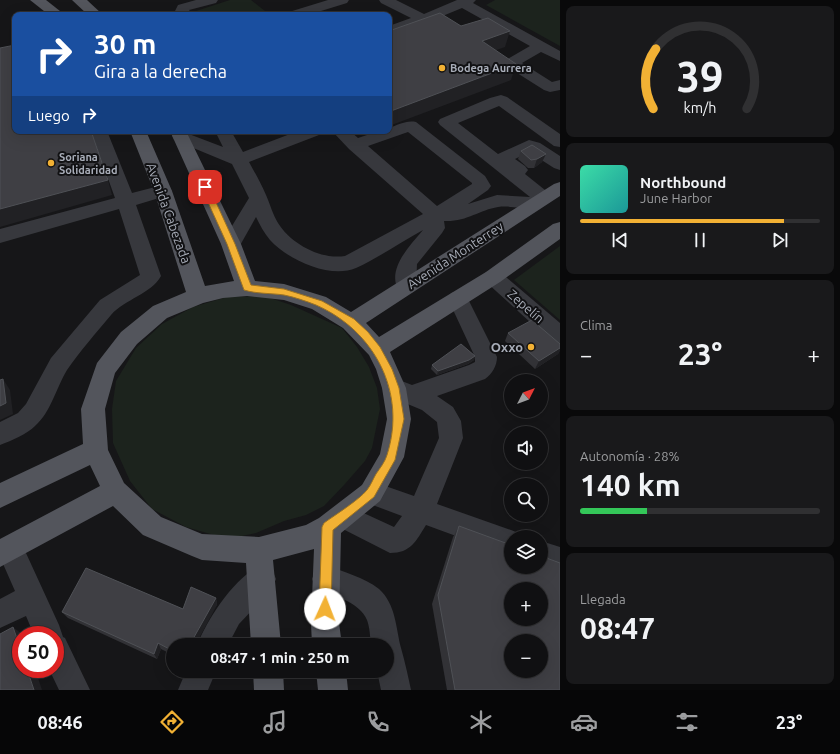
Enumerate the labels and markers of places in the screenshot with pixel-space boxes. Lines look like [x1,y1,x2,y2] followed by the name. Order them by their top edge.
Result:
[450,62,532,74] place label: Bodega Aurrera
[437,63,447,73] marker: Bodega Aurrera
[59,151,118,176] place label: Soriana Solidaridad
[46,158,56,168] marker: Soriana Solidaridad
[188,170,222,204] pin
[491,340,523,354] place label: Oxxo
[526,342,536,352] marker: Oxxo

